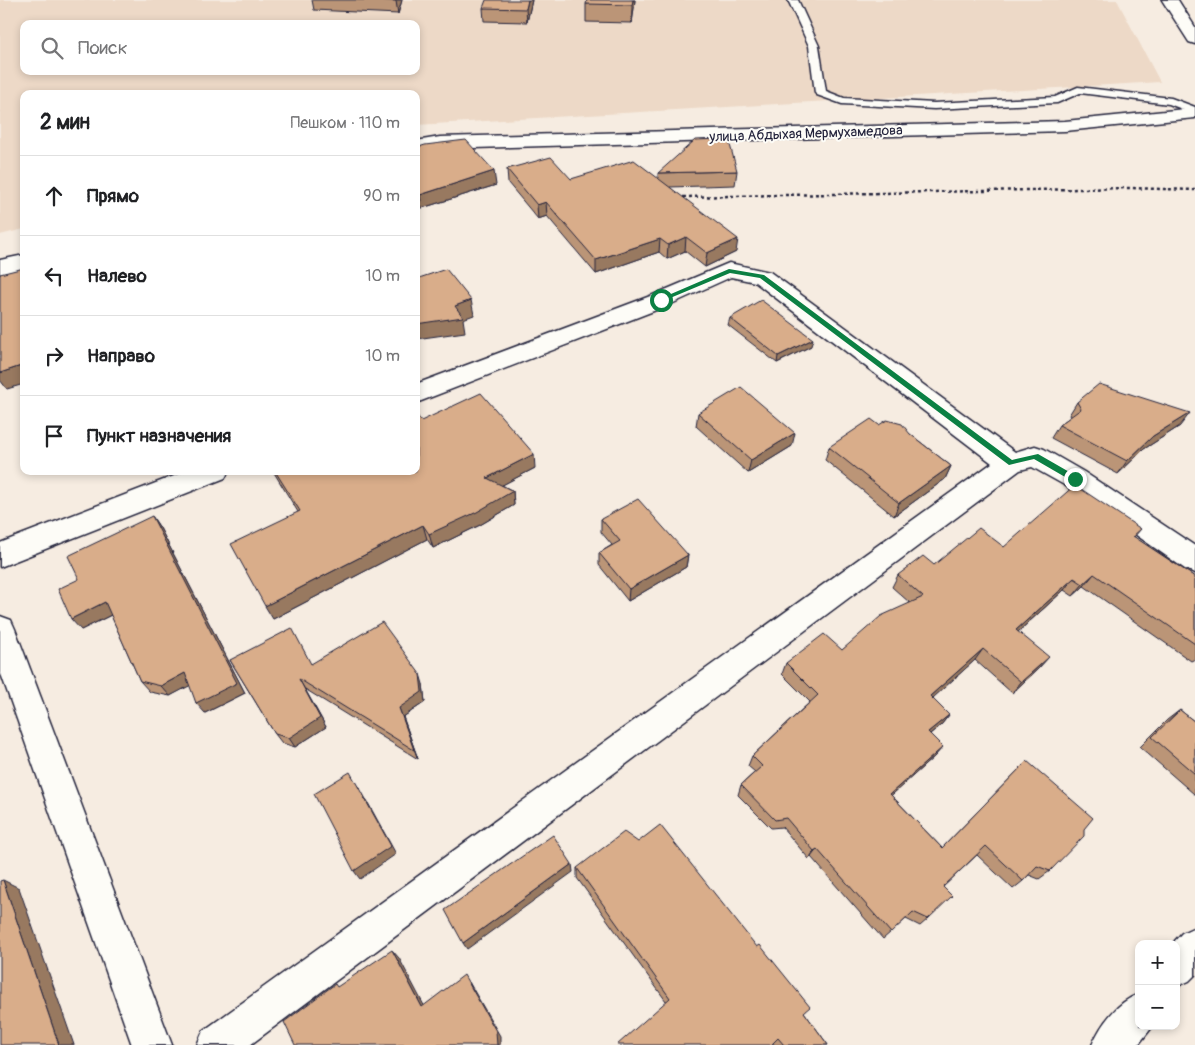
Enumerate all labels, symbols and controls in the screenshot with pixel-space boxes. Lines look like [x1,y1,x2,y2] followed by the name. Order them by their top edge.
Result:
[20,20,420,75] search box
[38,34,66,62] icon: search
[78,36,128,60] text: Поиск
[40,109,90,136] text: 2 мин
[291,113,400,133] text: Пешком · 110 m
[708,122,903,145] street label: улица Абдыхая Мермухамедова
[40,182,68,210] icon: ahead
[87,184,139,208] text: Прямо
[363,186,400,206] text: 90 m
[40,262,68,290] icon: left
[87,264,147,288] text: Налево
[365,266,400,286] text: 10 m
[650,289,673,312] route start
[40,342,68,370] icon: right
[87,344,155,368] text: Направо
[365,346,400,366] text: 10 m
[40,422,68,450] icon: arrive
[87,424,231,448] text: Пункт назначения
[1064,468,1087,491] route end
[1135,940,1180,1030] map controls
[1135,940,1180,985] button: +
[1135,985,1180,1030] button: −

